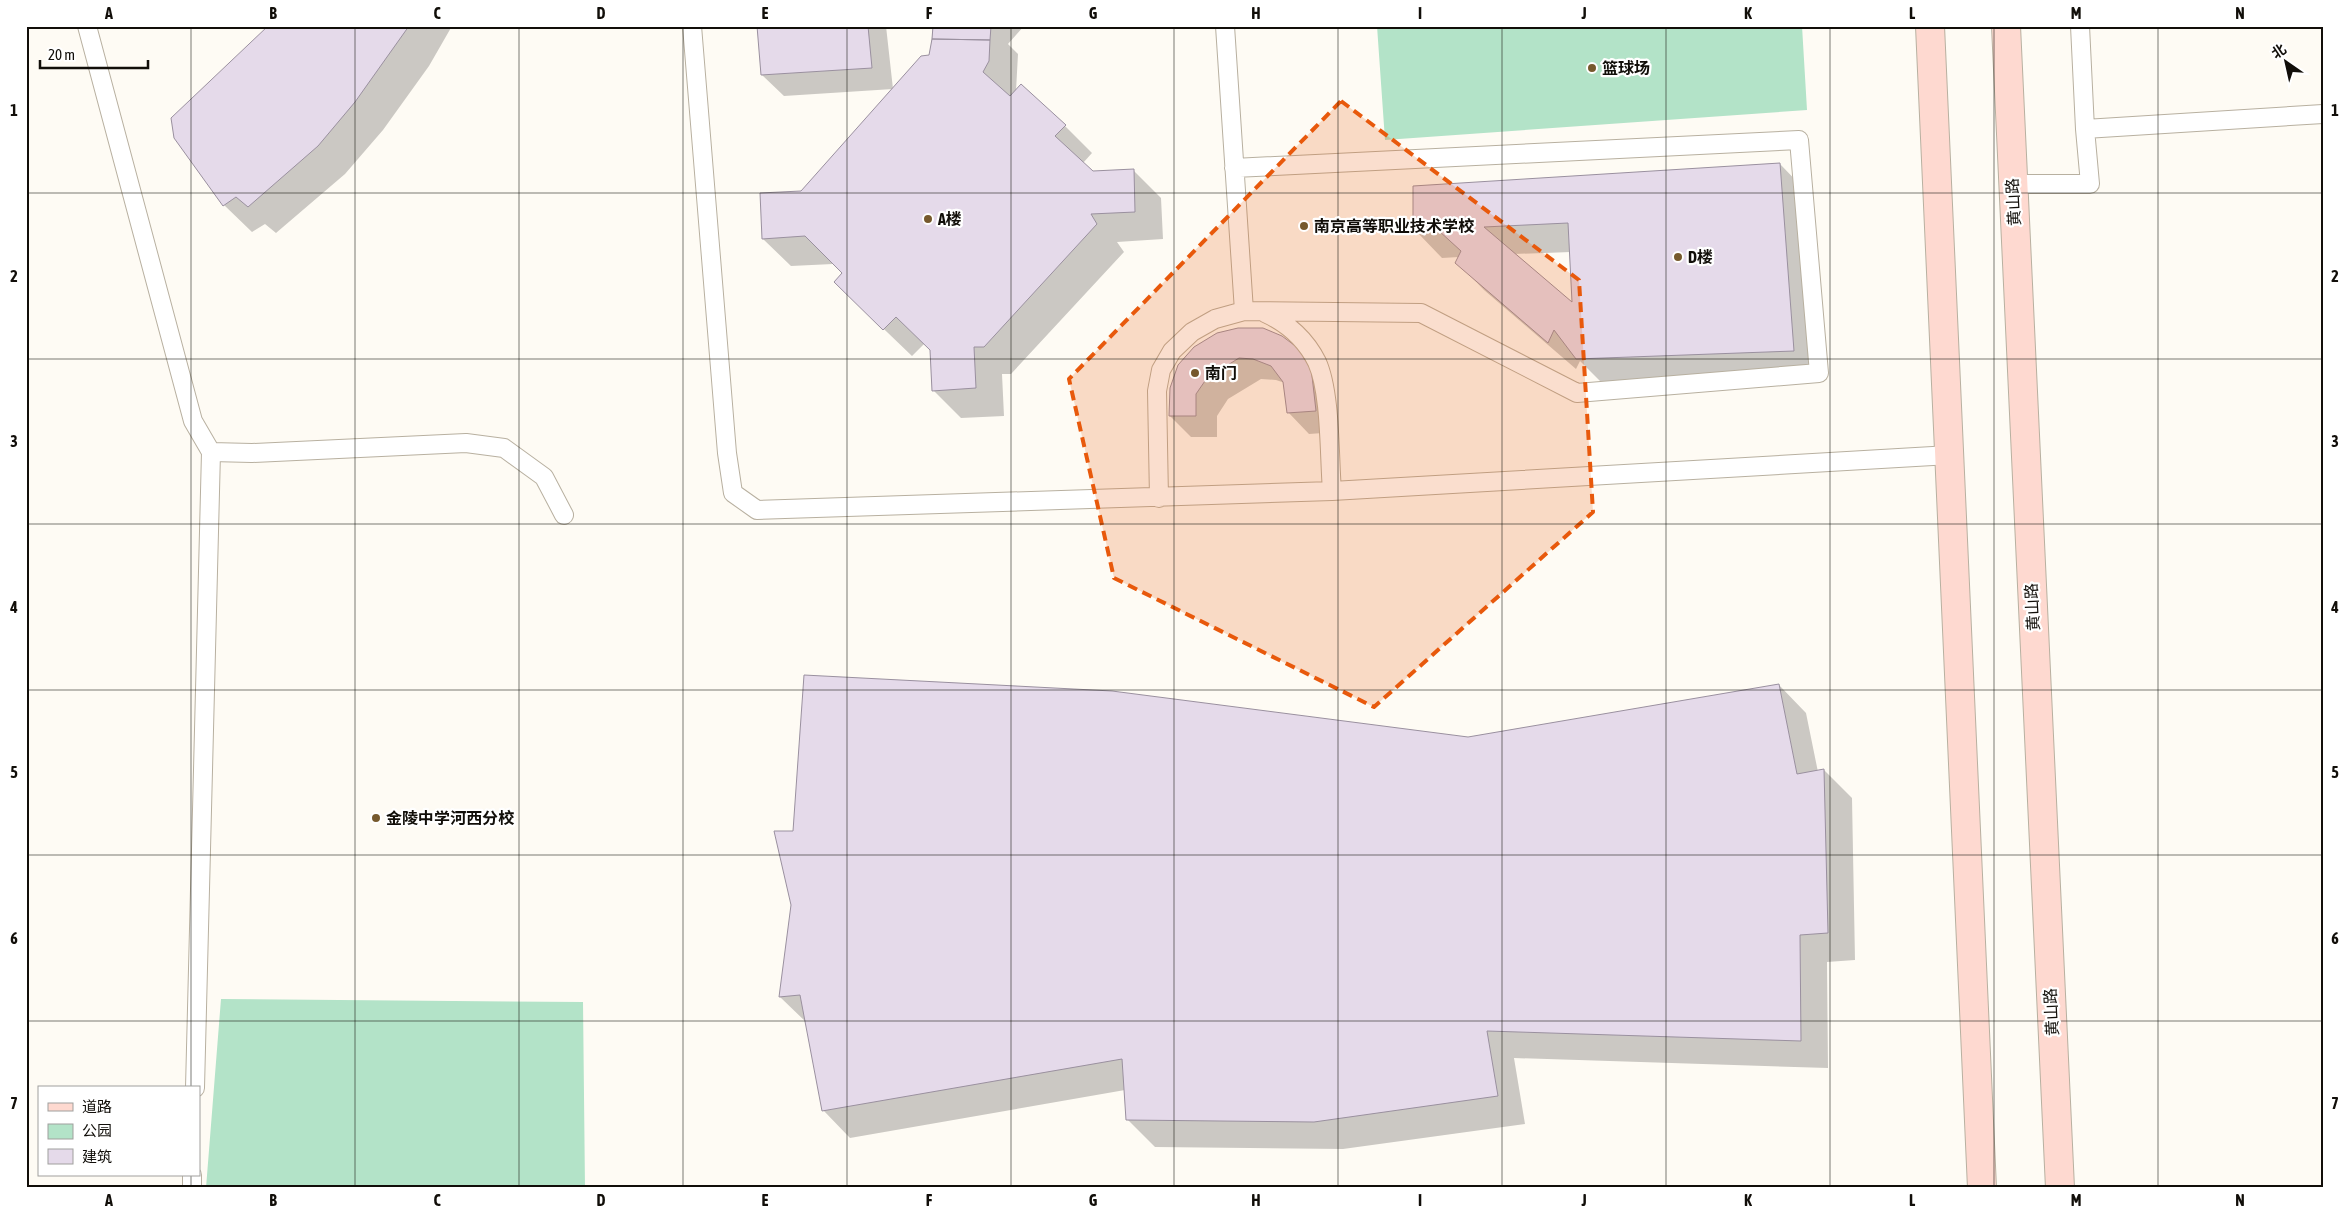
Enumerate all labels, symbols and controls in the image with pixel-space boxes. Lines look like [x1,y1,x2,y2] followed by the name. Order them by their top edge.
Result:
[104,4,113,22] text: A
[269,4,277,22] text: B
[433,4,441,22] text: C
[597,4,606,22] text: D
[762,4,769,22] text: E
[926,4,933,22] text: F
[1089,4,1098,22] text: G
[1251,4,1261,22] text: H
[1418,4,1422,22] text: I
[1580,4,1587,22] text: J
[1744,4,1752,22] text: K
[1909,4,1916,22] text: L
[2071,4,2081,22] text: M
[2235,4,2245,22] text: N
[40,38,148,70] scale bar
[2262,38,2312,88] north arrow
[2268,41,2289,62] text: 北
[48,46,75,63] text: 20 m
[1602,59,1650,77] place label: 篮球场
[1586,62,1598,74] marker: 篮球场
[10,101,18,119] text: 1
[2331,101,2339,119] text: 1
[2003,178,2023,226] street label: 黄山路
[937,210,962,228] place label: A楼
[922,213,934,225] marker: A楼
[1314,217,1475,235] place label: 南京高等职业技术学校
[1298,220,1310,232] marker: 南京高等职业技术学校
[1688,248,1713,266] place label: D楼
[1672,251,1684,263] marker: D楼
[10,267,18,285] text: 2
[2331,267,2339,285] text: 2
[1205,364,1237,382] place label: 南门
[1189,367,1201,379] marker: 南门
[10,432,18,450] text: 3
[2331,432,2339,450] text: 3
[2022,583,2042,631] street label: 黄山路
[9,598,18,616] text: 4
[2330,598,2339,616] text: 4
[10,763,18,781] text: 5
[2331,763,2339,781] text: 5
[386,809,515,827] place label: 金陵中学河西分校
[370,812,382,824] marker: 金陵中学河西分校
[10,929,18,947] text: 6
[2331,929,2339,947] text: 6
[2041,988,2061,1036] street label: 黄山路
[38,1086,200,1176] legend
[10,1094,18,1112] text: 7
[2331,1094,2339,1112] text: 7
[82,1098,112,1115] text: 道路
[82,1122,112,1139] text: 公园
[82,1148,112,1165] text: 建筑
[104,1191,113,1209] text: A
[269,1191,277,1209] text: B
[433,1191,441,1209] text: C
[597,1191,606,1209] text: D
[762,1191,769,1209] text: E
[926,1191,933,1209] text: F
[1089,1191,1098,1209] text: G
[1251,1191,1261,1209] text: H
[1418,1191,1422,1209] text: I
[1580,1191,1587,1209] text: J
[1744,1191,1752,1209] text: K
[1909,1191,1916,1209] text: L
[2071,1191,2081,1209] text: M
[2235,1191,2245,1209] text: N

